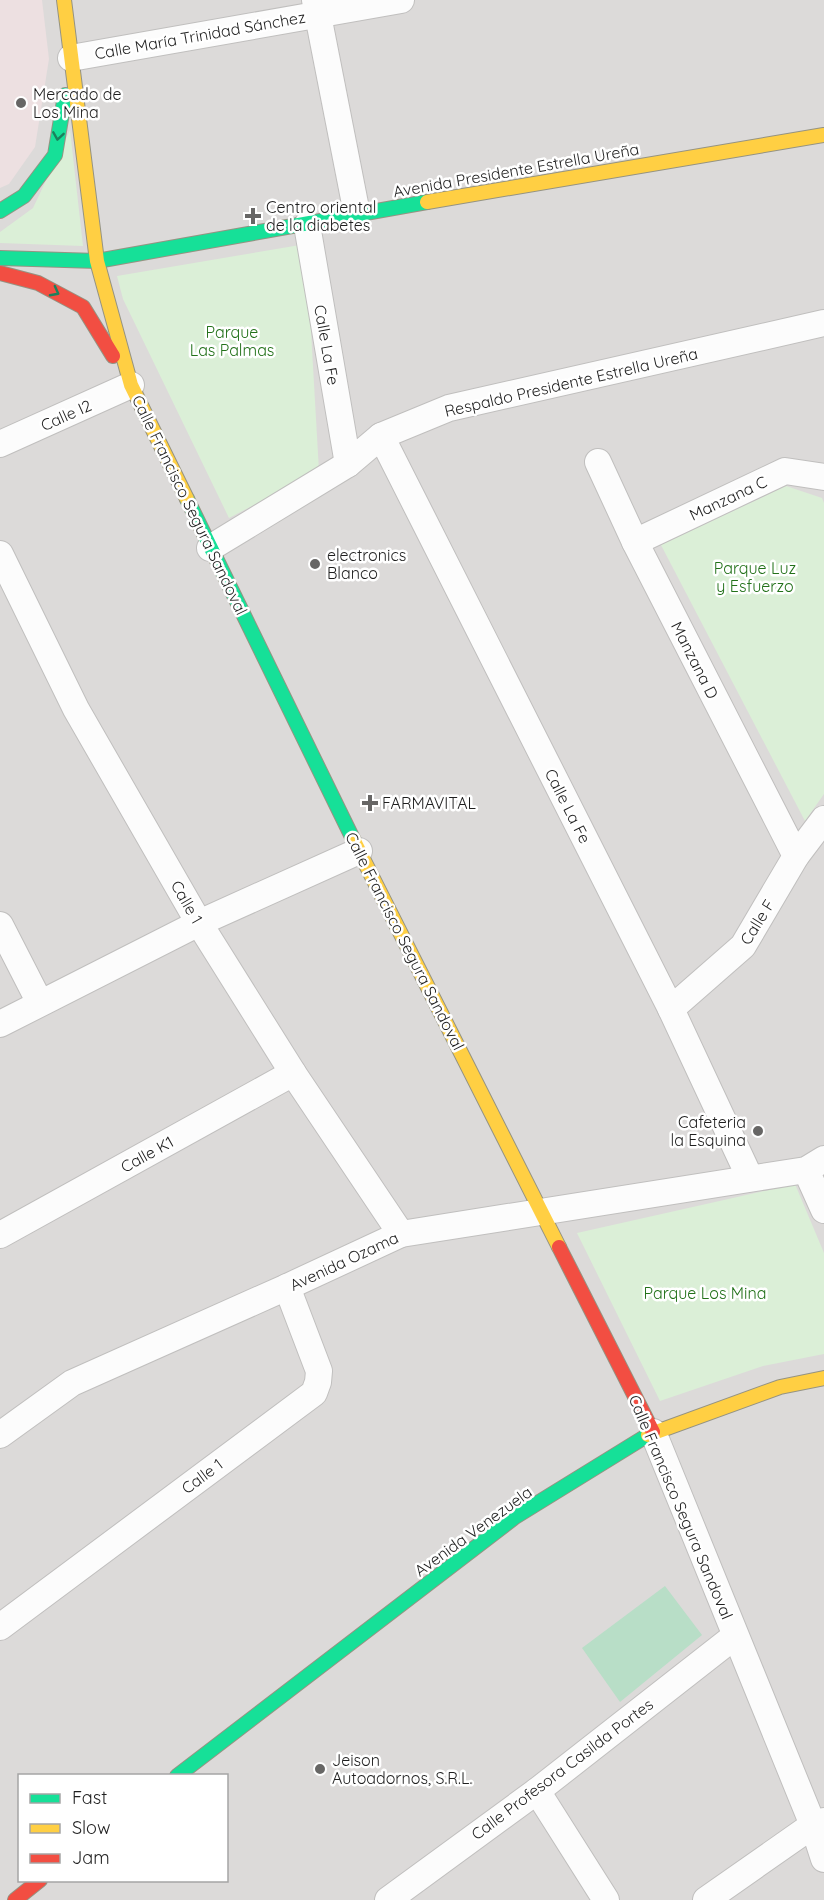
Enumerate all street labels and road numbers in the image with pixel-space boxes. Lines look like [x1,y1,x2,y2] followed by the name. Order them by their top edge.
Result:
[93,7,307,63] street label: Calle María Trinidad Sánchez
[392,139,640,201] street label: Avenida Presidente Estrella Ureña
[310,303,344,387] street label: Calle La Fe
[442,343,700,421] street label: Respaldo Presidente Estrella Ureña
[128,392,252,618] street label: Calle Francisco Segura Sandoval
[37,395,95,435] street label: Calle I2
[686,471,770,525] street label: Manzana C
[667,618,723,702] street label: Manzana D
[541,765,595,847] street label: Calle La Fe
[341,829,469,1053] street label: Calle Francisco Segura Sandoval
[167,877,207,927] street label: Calle 1
[735,896,779,948] street label: Calle F
[117,1131,177,1177] street label: Calle K1
[286,1227,402,1295] street label: Avenida Ozama
[624,1392,738,1622] street label: Calle Francisco Segura Sandoval
[177,1454,227,1498] street label: Calle 1
[410,1482,536,1580] street label: Avenida Venezuela
[467,1694,657,1844] street label: Calle Profesora Casilda Portes

